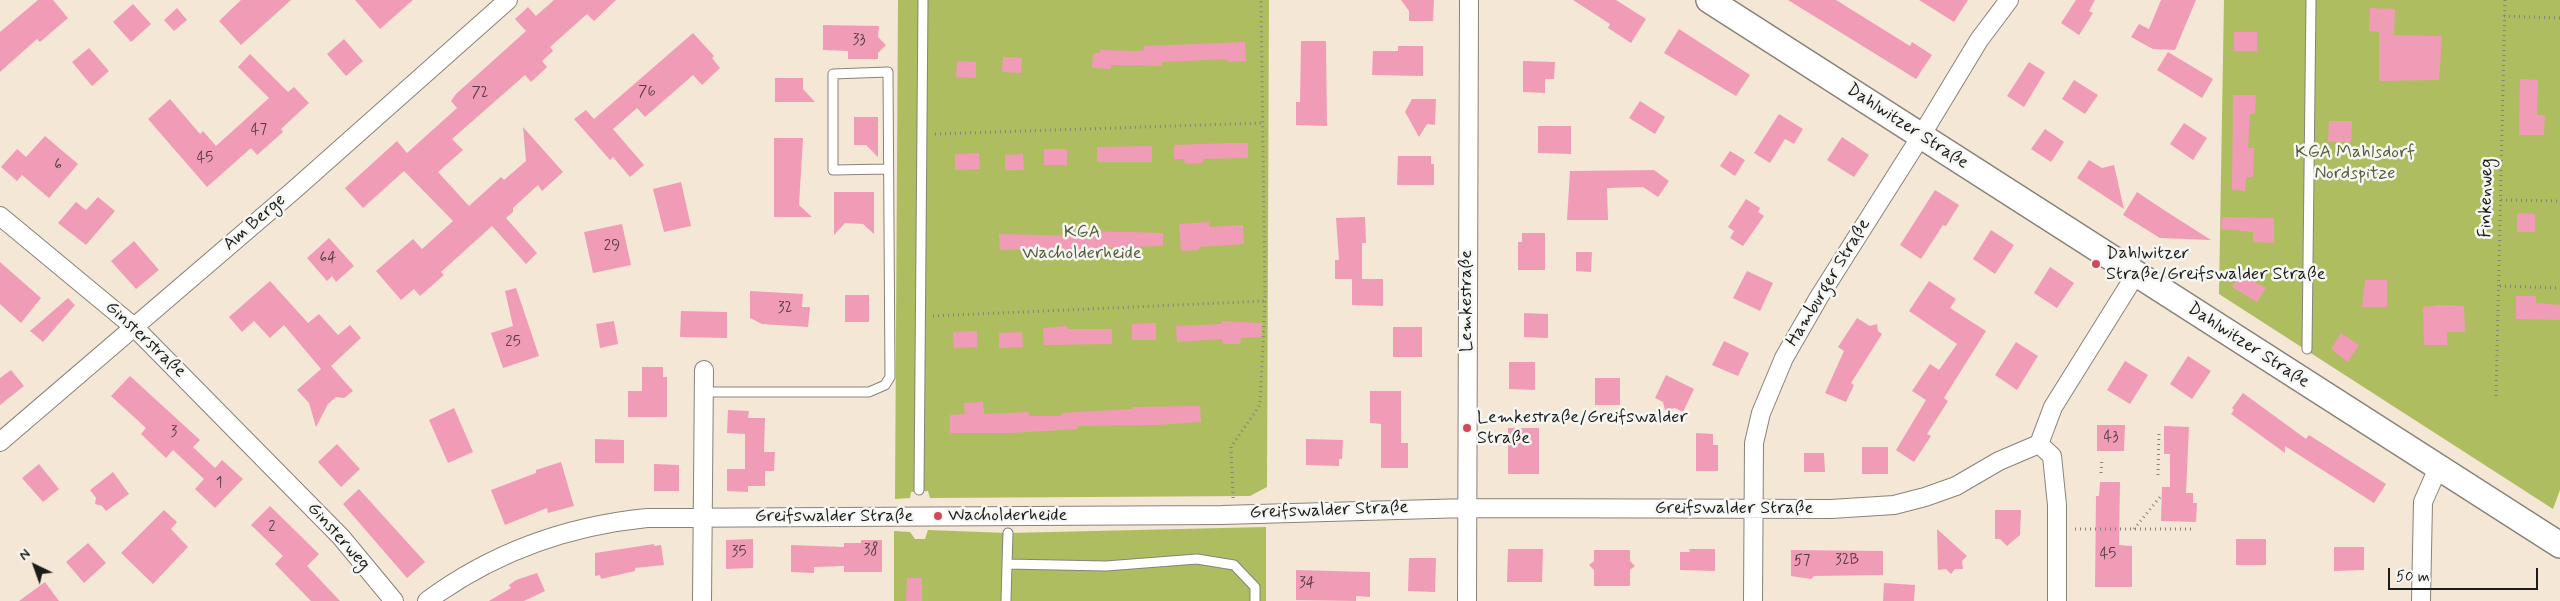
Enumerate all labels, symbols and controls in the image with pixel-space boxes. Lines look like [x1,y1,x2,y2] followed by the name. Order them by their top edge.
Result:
[852,32,866,50] house number: 33
[1842,79,1972,175] street label: Dahlwitzer Straße
[638,84,656,102] house number: 76
[471,85,489,103] house number: 72
[251,122,267,140] house number: 47
[2295,142,2415,184] park label: KGA Mahlsdorf Nordspitze
[197,150,213,168] house number: 45
[54,157,62,175] house number: 6
[2476,158,2498,238] street label: Finkenweg
[219,190,291,256] street label: Am Berge
[1782,215,1876,351] street label: Hamburger Straße
[1022,222,1142,264] park label: KGA Wacholderheide
[604,238,620,256] house number: 29
[2106,243,2326,286] place label: Dahlwitzer Straße/Greifswalder Straße
[320,250,336,268] house number: 64
[1456,250,1478,352] street label: Lemkestraße
[2090,258,2102,270] marker: Dahlwitzer Straße/Greifswalder Straße
[100,297,190,383] street label: Ginsterstraße
[2183,298,2313,394] street label: Dahlwitzer Straße
[778,300,792,318] house number: 32
[505,334,521,352] house number: 25
[1477,407,1688,449] place label: Lemkestraße/Greifswalder Straße
[1461,422,1473,434] marker: Lemkestraße/Greifswalder Straße
[171,424,177,442] house number: 3
[2103,429,2119,447] house number: 43
[216,475,222,493] house number: 1
[1249,497,1409,525] street label: Greifswalder Straße
[1655,498,1813,520] street label: Greifswalder Straße
[302,499,374,575] street label: Ginsterweg
[948,505,1067,527] place label: Wacholderheide
[755,506,913,528] street label: Greifswalder Straße
[932,510,944,522] marker: Wacholderheide
[268,519,276,537] house number: 2
[10,541,60,591] north arrow
[864,542,878,560] house number: 38
[732,544,746,562] house number: 35
[15,545,34,565] text: N
[2100,546,2116,564] house number: 45
[1835,552,1859,570] house number: 32B
[1794,553,1810,571] house number: 57
[2390,558,2540,590] scale bar
[2396,567,2430,587] text: 50 m
[1299,575,1315,593] house number: 34

